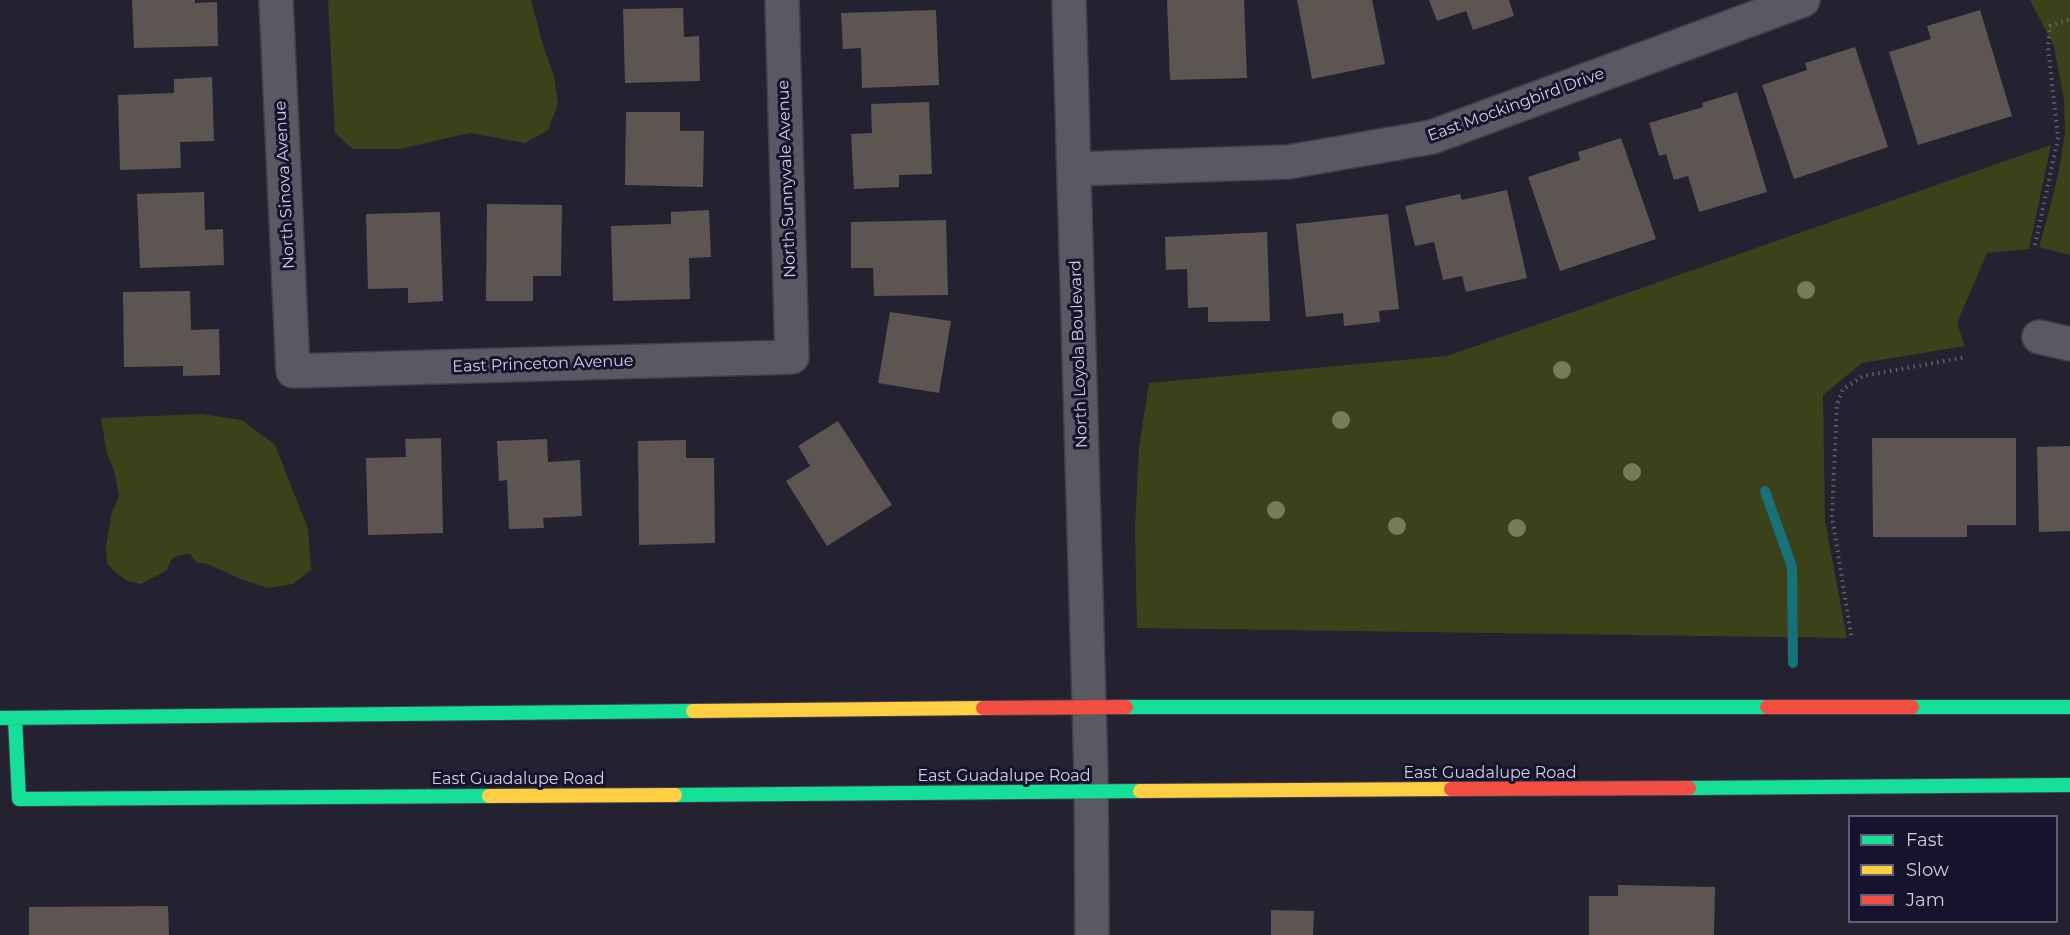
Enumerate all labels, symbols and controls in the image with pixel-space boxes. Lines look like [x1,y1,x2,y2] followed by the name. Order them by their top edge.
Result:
[1425,64,1607,146] street label: East Mockingbird Drive
[774,80,800,278] street label: North Sunnyvale Avenue
[271,100,299,270] street label: North Sinova Avenue
[1066,260,1092,448] street label: North Loyola Boulevard
[452,351,634,377] street label: East Princeton Avenue
[1404,763,1576,783] street label: East Guadalupe Road
[918,766,1090,786] street label: East Guadalupe Road
[432,769,604,789] street label: East Guadalupe Road
[1848,815,2058,923] legend
[1906,829,1944,851] text: Fast
[1906,859,1949,881] text: Slow
[1906,889,1945,911] text: Jam

